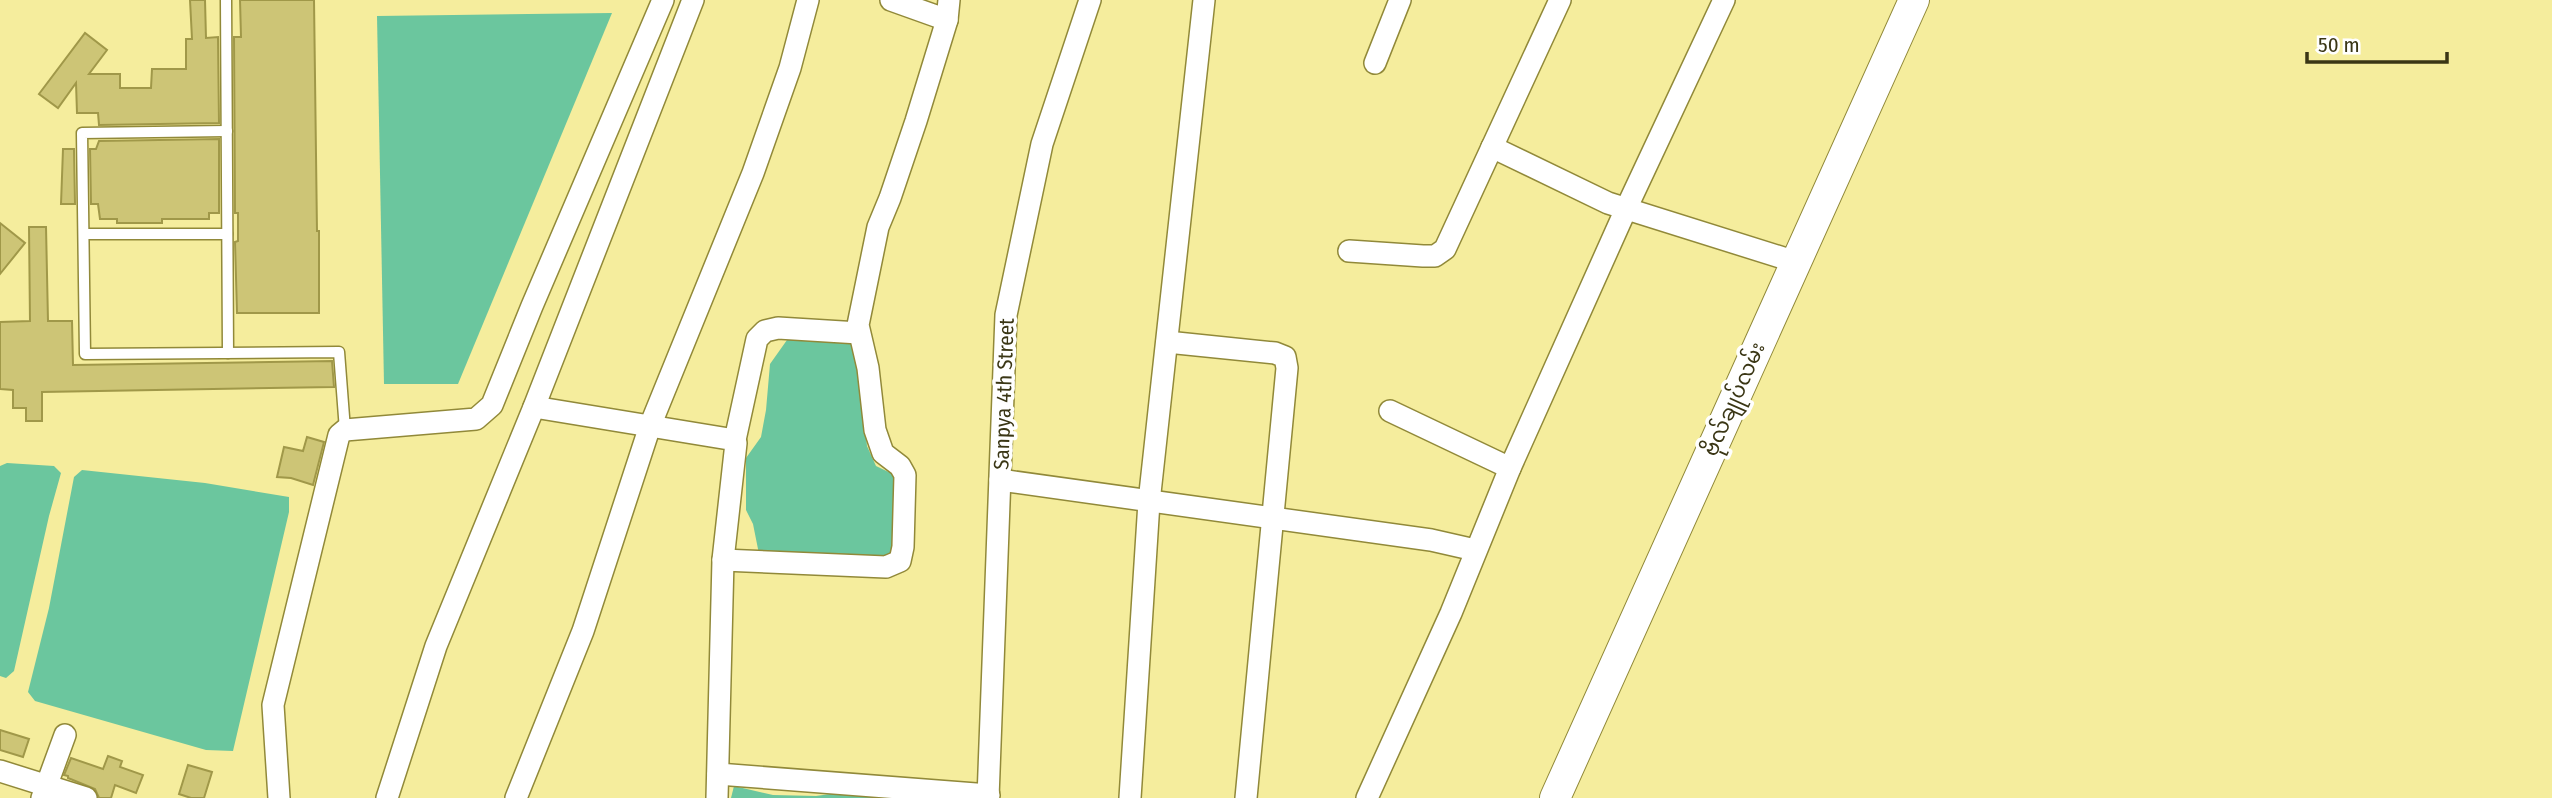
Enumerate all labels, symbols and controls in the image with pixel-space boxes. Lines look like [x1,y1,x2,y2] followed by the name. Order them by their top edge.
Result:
[2307,21,2447,65] scale bar
[2318,32,2360,58] text: 50 m
[988,318,1020,470] street label: Sanpya 4th Street
[1695,337,1775,462] street label: ဗိုလ်ချုပ်လမ်း

